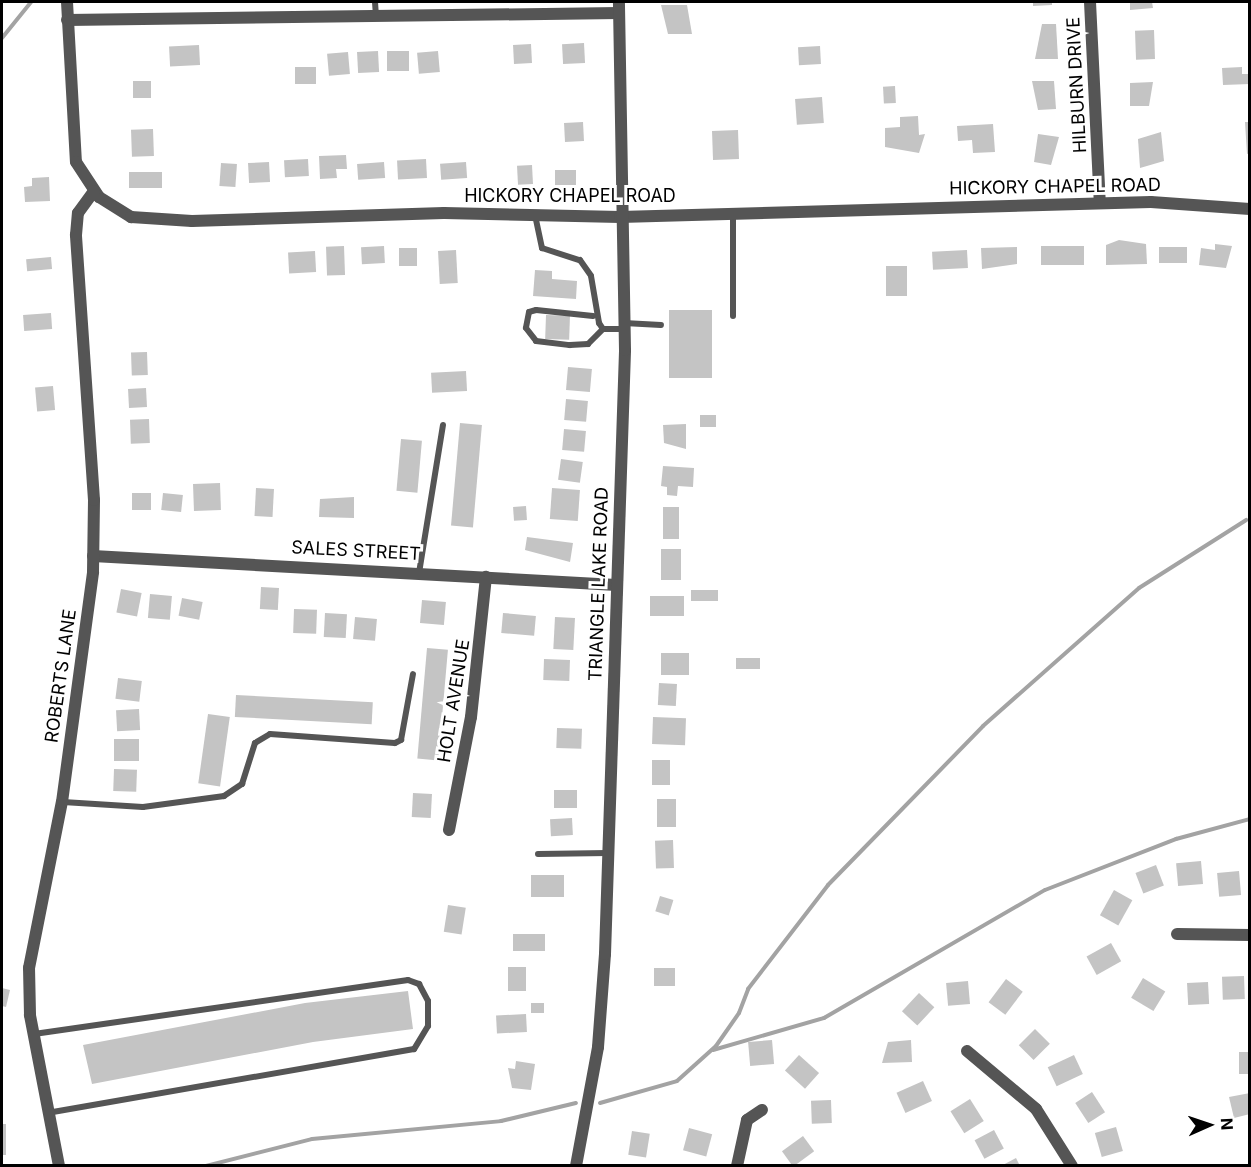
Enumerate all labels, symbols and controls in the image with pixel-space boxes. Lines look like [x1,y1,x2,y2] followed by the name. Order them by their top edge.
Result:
[1063,16,1091,154] street label: HILBURN DRIVE
[949,174,1161,200] street label: HICKORY CHAPEL ROAD
[464,185,676,207] street label: HICKORY CHAPEL ROAD
[585,487,613,681] street label: TRIANGLE LAKE ROAD
[291,537,421,565] street label: SALES STREET
[41,608,81,744] street label: ROBERTS LANE
[434,638,474,764] street label: HOLT AVENUE
[1179,1095,1239,1155] north arrow
[1217,1117,1237,1131] text: N

